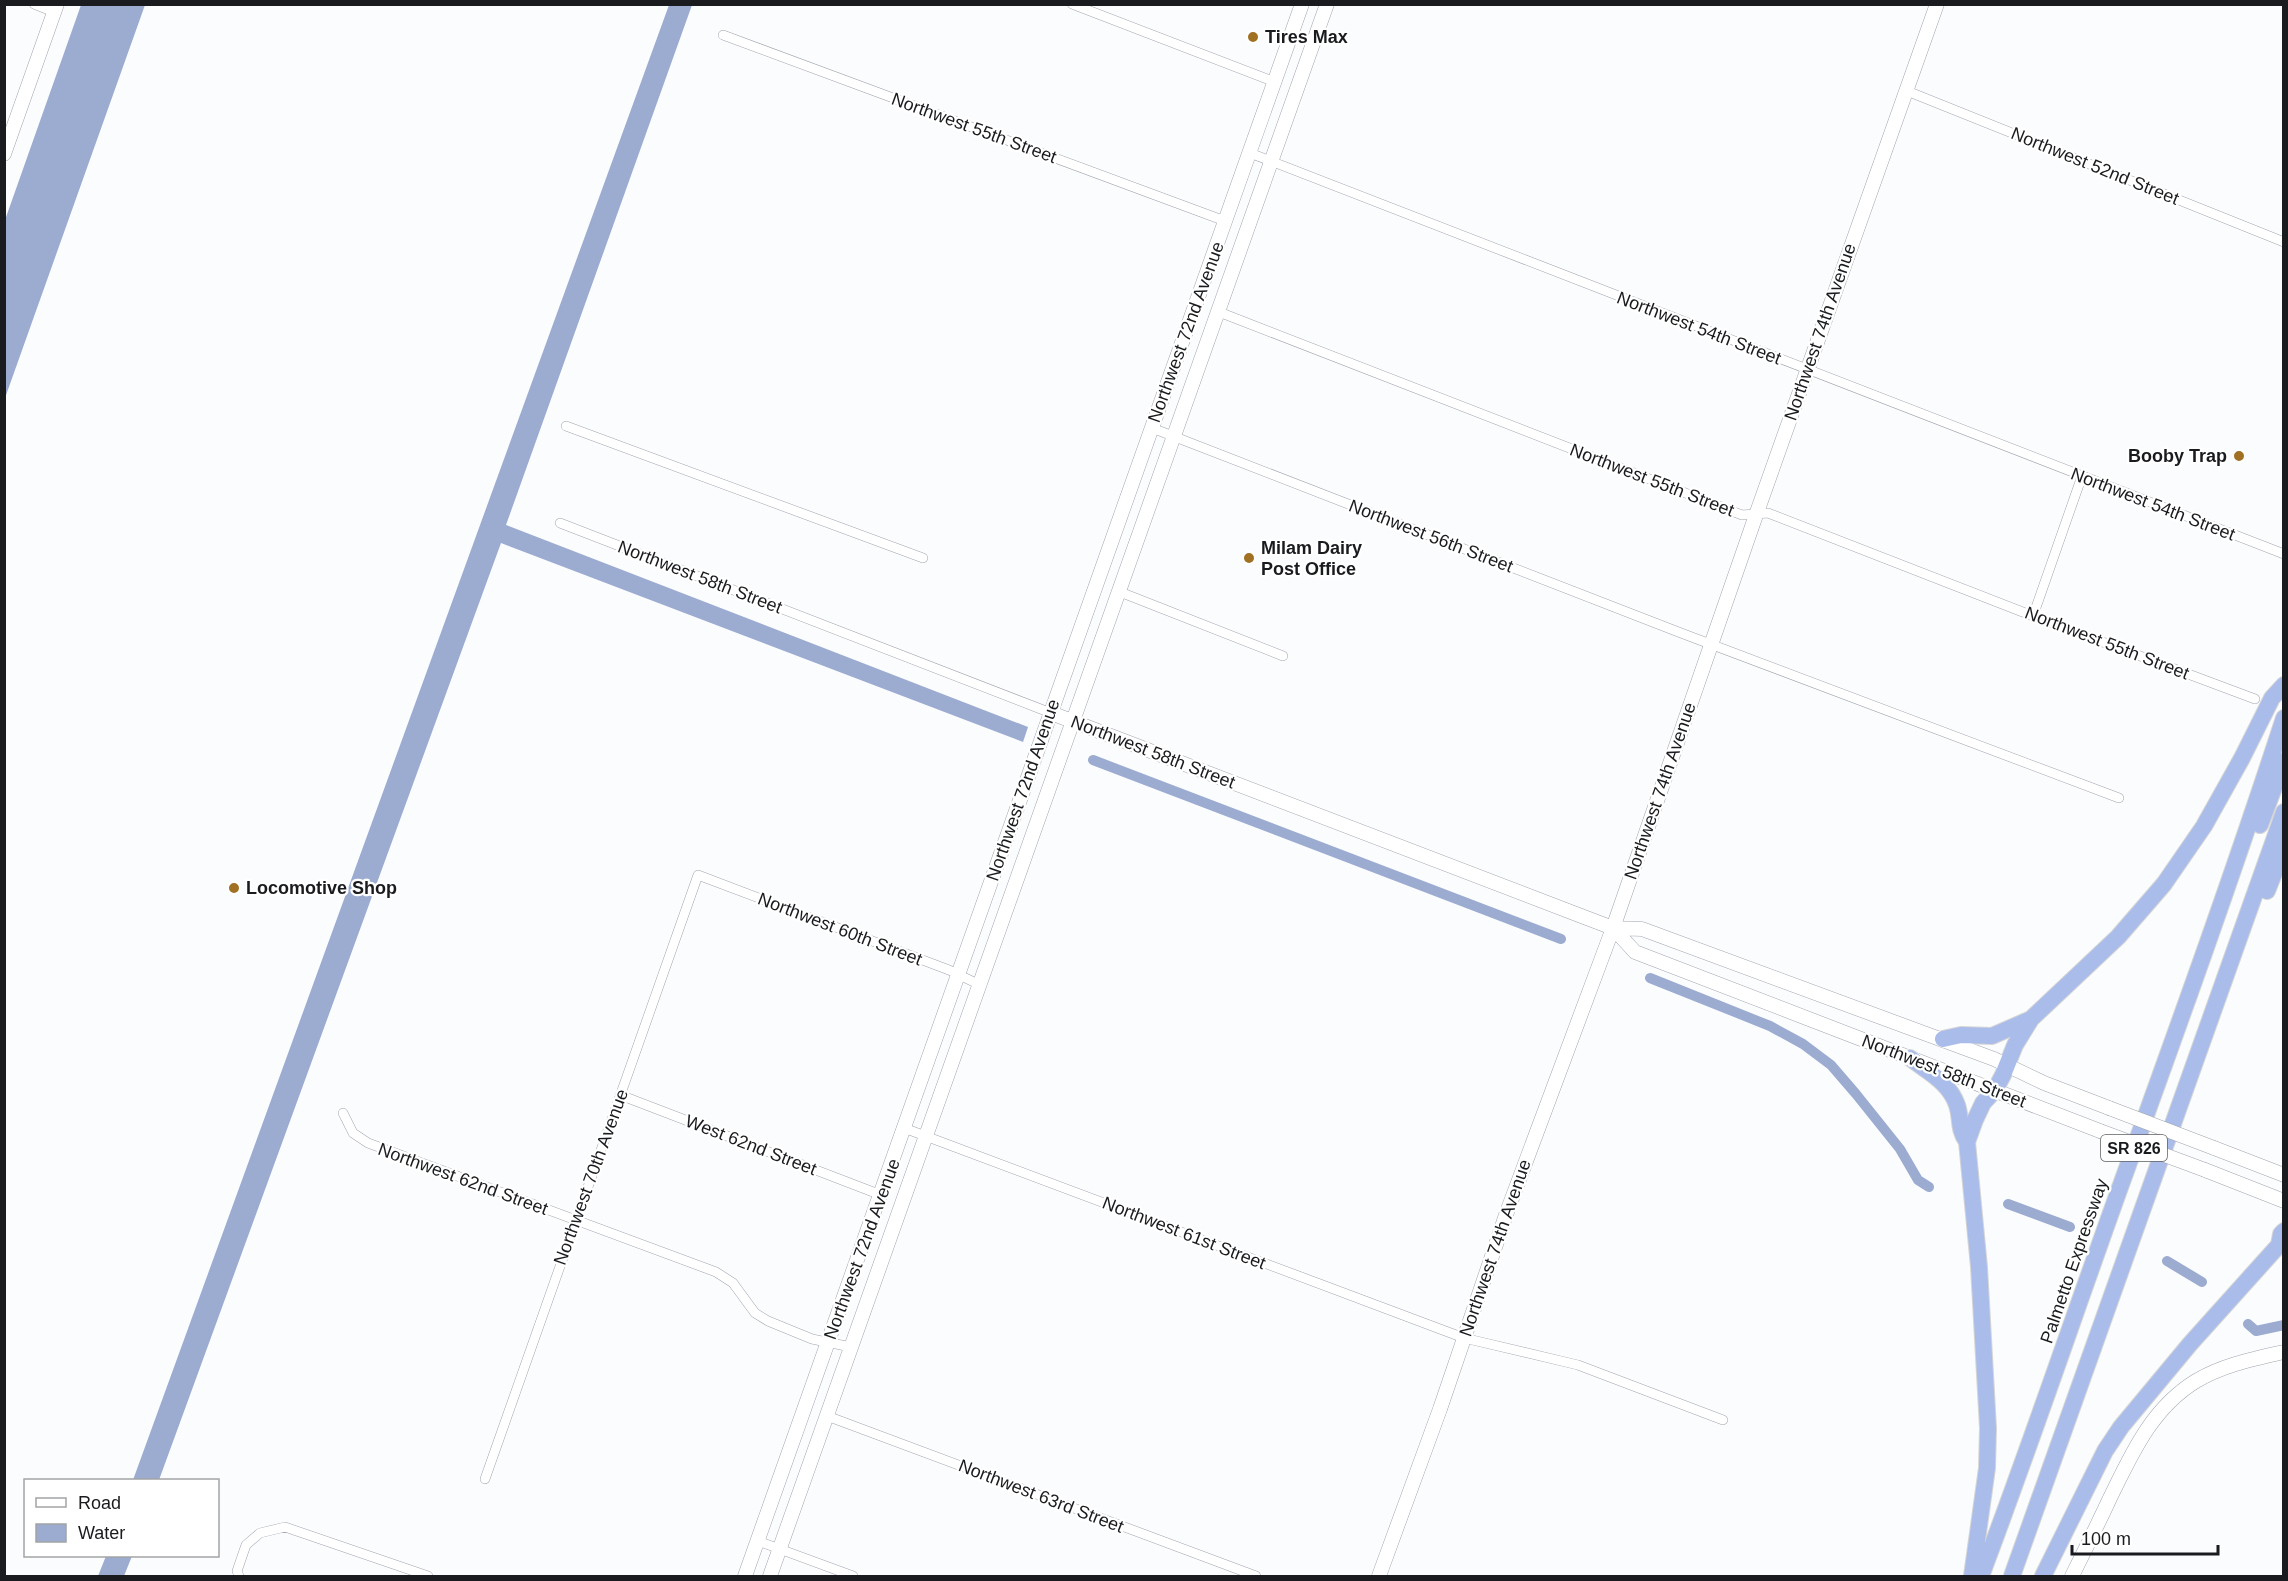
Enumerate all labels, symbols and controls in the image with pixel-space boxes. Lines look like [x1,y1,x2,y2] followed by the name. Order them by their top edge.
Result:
[1265,27,1348,47] place label: Tires Max
[1246,30,1260,44] marker: Tires Max
[889,89,1059,167] street label: Northwest 55th Street
[2008,123,2182,209] street label: Northwest 52nd Street
[1144,239,1228,425] street label: Northwest 72nd Avenue
[1780,241,1860,423] street label: Northwest 74th Avenue
[1614,287,1784,369] street label: Northwest 54th Street
[1567,439,1737,521] street label: Northwest 55th Street
[2128,446,2227,466] place label: Booby Trap
[2232,449,2246,463] marker: Booby Trap
[2068,463,2238,545] street label: Northwest 54th Street
[1346,495,1516,577] street label: Northwest 56th Street
[615,536,785,618] street label: Northwest 58th Street
[1261,538,1362,579] place label: Milam Dairy Post Office
[1242,551,1256,565] marker: Milam Dairy Post Office
[2022,602,2192,684] street label: Northwest 55th Street
[982,697,1064,883] street label: Northwest 72nd Avenue
[1620,700,1700,882] street label: Northwest 74th Avenue
[1068,711,1238,793] street label: Northwest 58th Street
[246,878,397,898] place label: Locomotive Shop
[227,881,241,895] marker: Locomotive Shop
[755,888,925,970] street label: Northwest 60th Street
[1859,1030,2029,1112] street label: Northwest 58th Street
[550,1086,632,1268] street label: Northwest 70th Avenue
[683,1111,819,1179] street label: West 62nd Street
[2101,1135,2167,1161] road number: SR 826
[375,1139,551,1219] street label: Northwest 62nd Street
[820,1156,904,1342] street label: Northwest 72nd Avenue
[1455,1157,1535,1339] street label: Northwest 74th Avenue
[2036,1176,2112,1346] street label: Palmetto Expressway
[1100,1193,1268,1273] street label: Northwest 61st Street
[956,1455,1126,1537] street label: Northwest 63rd Street
[24,1479,219,1557] legend
[78,1493,121,1513] text: Road
[2072,1518,2218,1556] scale bar
[78,1523,125,1543] text: Water
[2081,1529,2131,1549] text: 100 m

